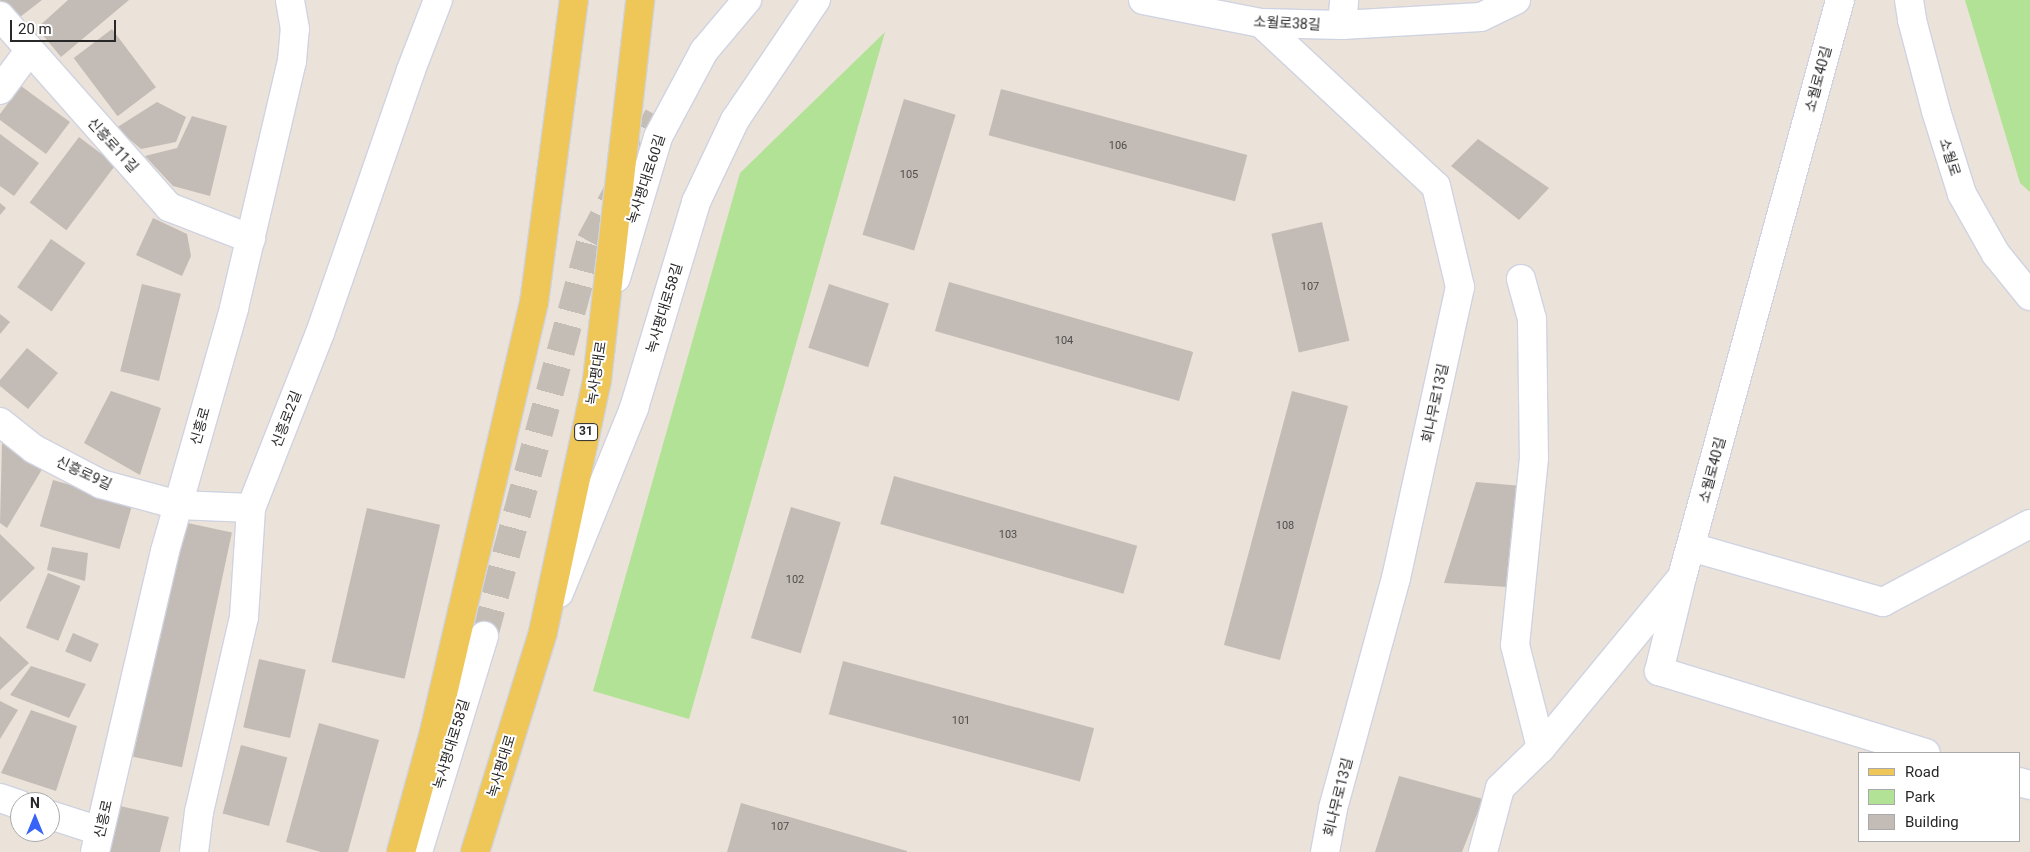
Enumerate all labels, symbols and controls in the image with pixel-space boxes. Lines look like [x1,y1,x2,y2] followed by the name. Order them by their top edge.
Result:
[12,10,119,42] scale bar
[1253,13,1321,33] street label: 소월로38길
[18,20,52,38] text: 20 m
[1801,44,1835,114] street label: 소월로40길
[84,114,142,176] street label: 신흥로11길
[624,132,668,226] street label: 녹사평대로60길
[1936,136,1964,178] street label: 소월로
[1109,139,1127,153] house number: 106
[900,168,918,182] house number: 105
[642,261,686,355] street label: 녹사평대로58길
[1301,280,1319,294] house number: 107
[1055,334,1073,348] house number: 104
[583,340,609,406] street label: 녹사평대로
[1418,362,1452,444] street label: 회나무로13길
[268,388,304,450] street label: 신흥로2길
[187,405,213,447] street label: 신흥로
[574,422,598,442] road number: 31
[1695,435,1729,505] street label: 소월로40길
[54,453,114,493] street label: 신흥로9길
[1276,519,1294,533] house number: 108
[999,528,1017,542] house number: 103
[786,573,804,587] house number: 102
[429,697,473,791] street label: 녹사평대로58길
[952,714,970,728] house number: 101
[484,733,518,799] street label: 녹사평대로
[1858,752,2020,842] legend
[1320,756,1356,838] street label: 회나무로13길
[1905,763,1939,781] text: Road
[1905,788,1935,806] text: Park
[10,792,60,842] north arrow
[30,795,40,811] text: N
[90,798,116,840] street label: 신흥로
[1905,813,1959,831] text: Building
[771,820,789,834] house number: 107

